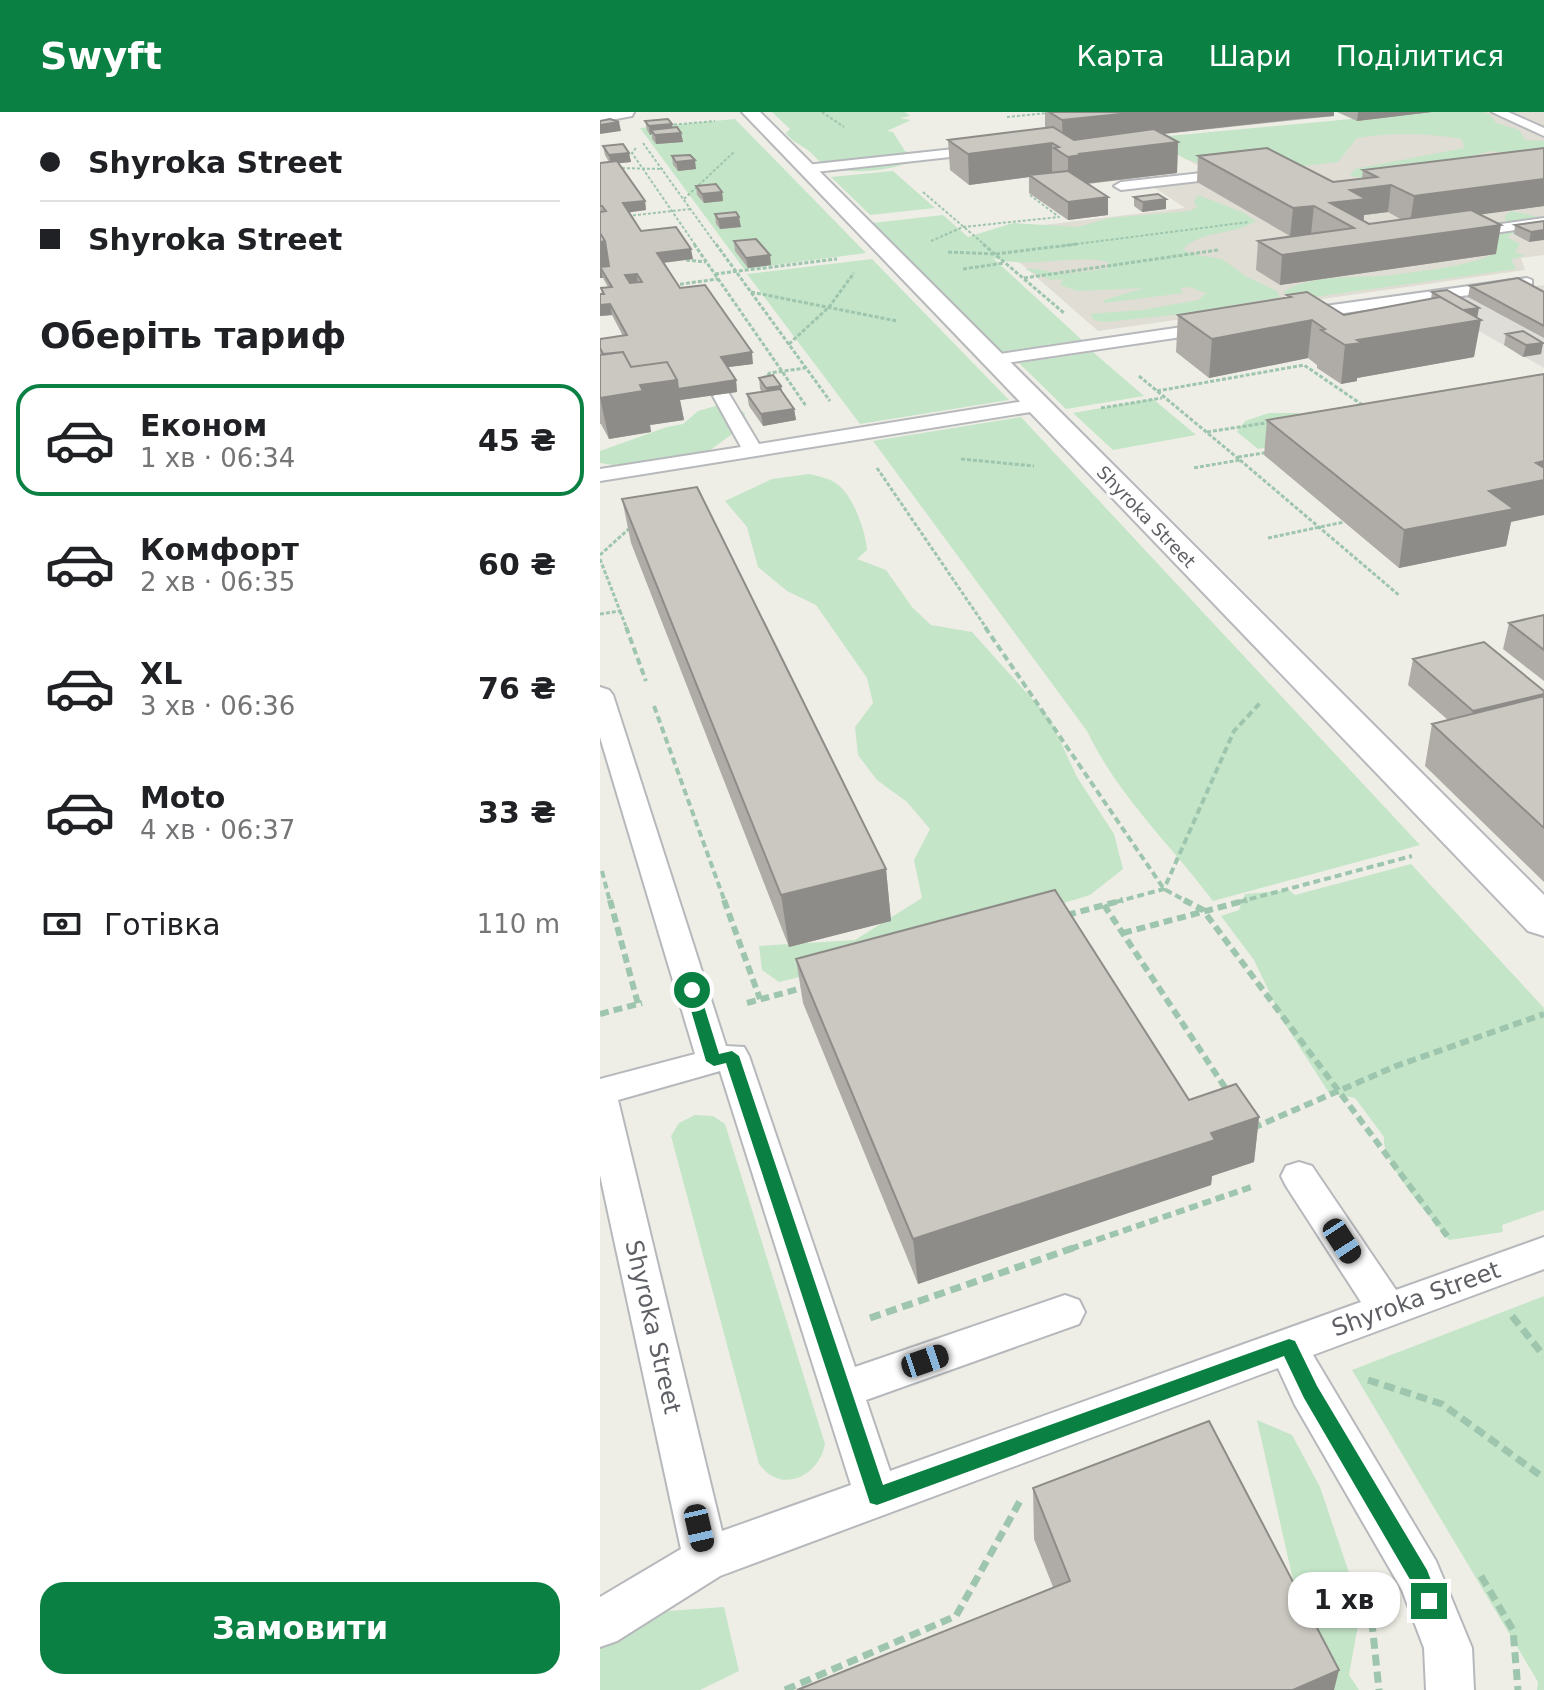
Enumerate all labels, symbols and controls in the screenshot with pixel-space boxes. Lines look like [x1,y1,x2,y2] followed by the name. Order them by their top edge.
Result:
[40,34,162,78] text: Swyft
[1076,40,1165,73] text: Карта
[1209,40,1292,73] text: Шари
[1336,40,1504,73] text: Поділитися
[88,145,342,180] text: Shyroka Street
[88,222,342,257] text: Shyroka Street
[40,315,346,356] text: Оберіть тариф
[44,404,116,476] icon: car
[140,408,267,443] text: Економ
[478,423,556,458] text: 45 ₴
[140,443,295,473] text: 1 хв · 06:34
[1093,462,1200,572] street label: Shyroka Street
[44,528,116,600] icon: car
[140,532,299,567] text: Комфорт
[478,547,556,582] text: 60 ₴
[140,567,295,597] text: 2 хв · 06:35
[44,652,116,724] icon: car
[140,656,182,691] text: XL
[478,671,556,706] text: 76 ₴
[140,691,295,721] text: 3 хв · 06:36
[44,776,116,848] icon: car
[140,780,225,815] text: Moto
[478,795,556,830] text: 33 ₴
[140,815,295,845] text: 4 хв · 06:37
[40,902,84,946] icon: cash
[104,907,221,942] text: Готівка
[477,909,560,939] text: 110 m
[674,972,710,1008] route start
[1319,1214,1365,1268] car
[619,1237,687,1417] street label: Shyroka Street
[1328,1256,1504,1342] street label: Shyroka Street
[898,1342,952,1380] car
[682,1502,716,1554] car
[1289,1573,1401,1629] callout: 1 хв
[40,1582,560,1674] button: Замовити
[1411,1583,1447,1619] route end
[1314,1585,1374,1615] text: 1 хв

